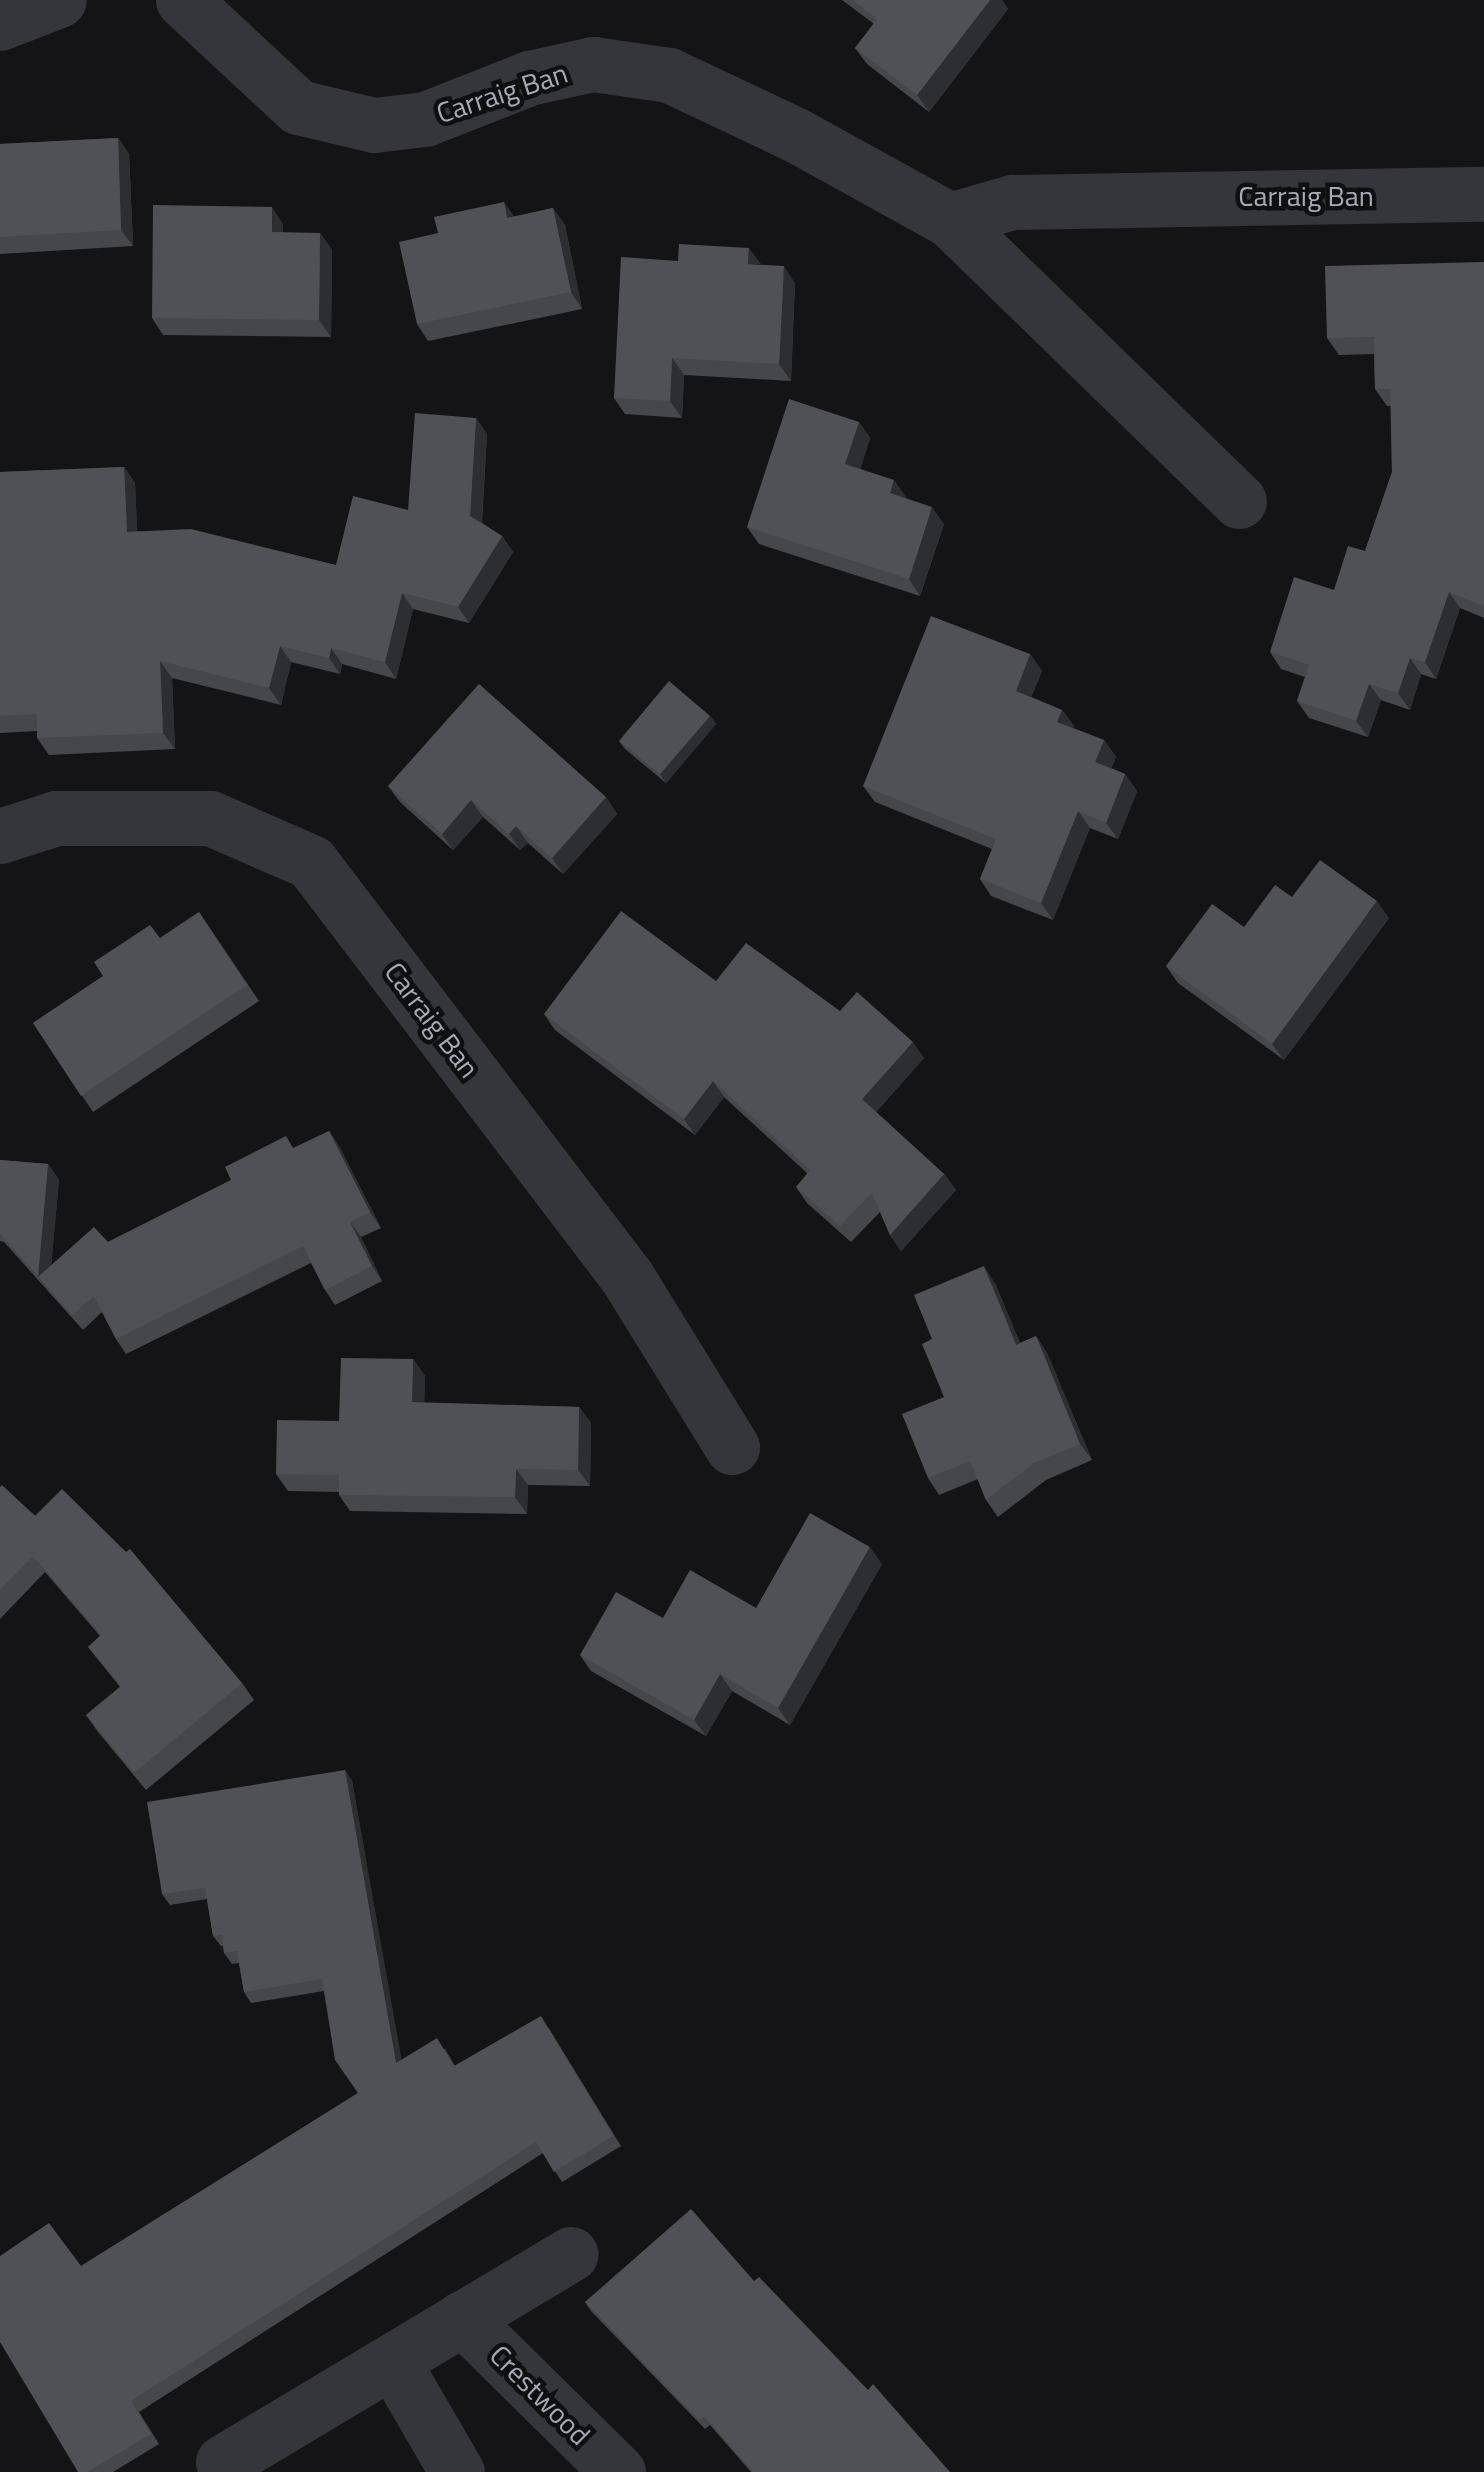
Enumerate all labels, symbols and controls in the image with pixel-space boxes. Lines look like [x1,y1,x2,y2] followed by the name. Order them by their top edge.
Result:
[432,56,572,130] street label: Carraig Ban
[1238,179,1374,213] street label: Carraig Ban
[378,956,486,1084] street label: Carraig Ban
[483,2338,597,2452] street label: Crestwood

